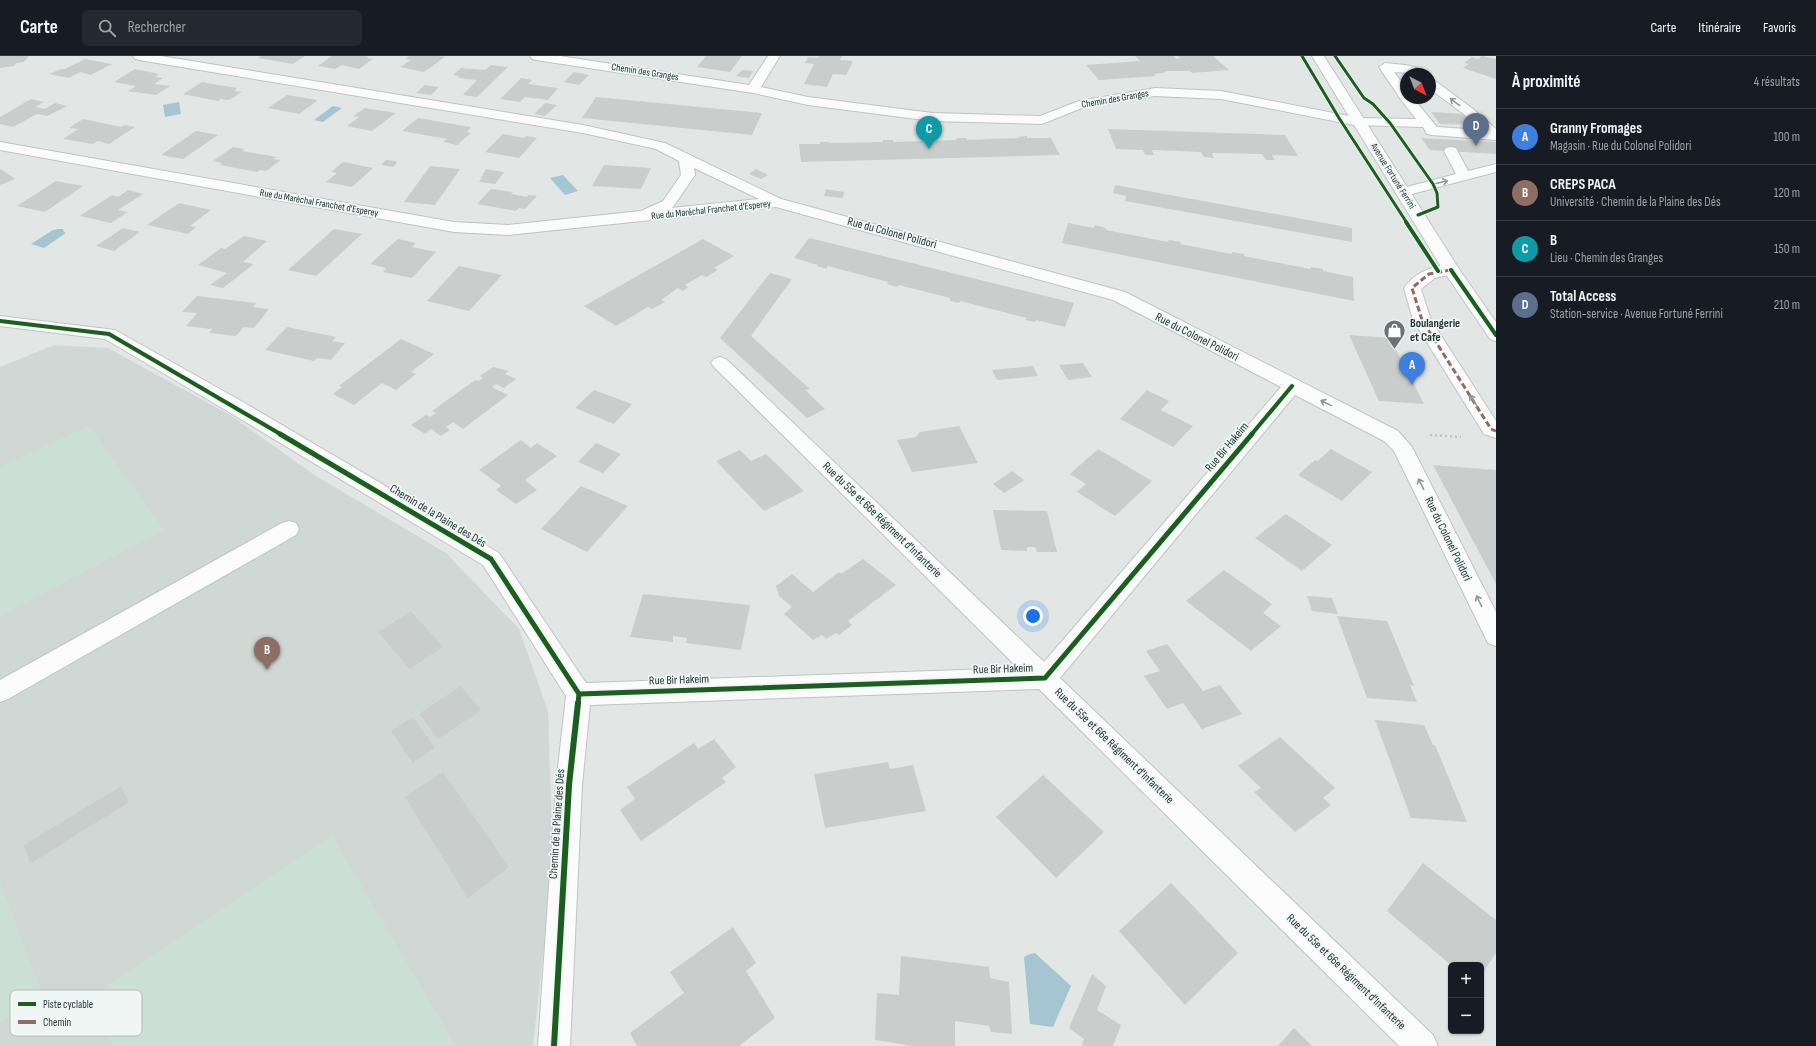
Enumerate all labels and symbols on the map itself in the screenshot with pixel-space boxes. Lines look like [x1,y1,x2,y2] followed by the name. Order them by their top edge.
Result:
[610,61,680,83] street label: Chemin des Granges
[1400,68,1436,104] north arrow
[1080,87,1150,111] street label: Chemin des Granges
[1450,98,1461,106] one-way arrow
[1463,113,1489,146] pin: D
[916,116,942,149] pin: C
[1367,140,1418,211] street label: Avenue Fortuné Ferrini
[1435,178,1448,185] one-way arrow
[259,187,379,219] street label: Rue du Maréchal Franchet d'Esperey
[651,198,771,222] street label: Rue du Maréchal Franchet d'Esperey
[846,214,938,252] street label: Rue du Colonel Polidori
[1153,310,1241,364] street label: Rue du Colonel Polidori
[1410,316,1460,345] place label: Boulangerie et Cafe
[1382,317,1408,350] shop icon: Boulangerie et Cafe
[1399,352,1425,385] pin: A
[1469,395,1477,406] one-way arrow
[1321,399,1333,406] one-way arrow
[1202,419,1252,475] street label: Rue Bir Hakeim
[819,459,945,581] street label: Rue du 55e et 66e Régiment d'Infanterie
[1416,479,1424,491] one-way arrow
[387,481,489,551] street label: Chemin de la Plaine des Dés
[1421,495,1475,583] street label: Rue du Colonel Polidori
[1474,595,1482,607] one-way arrow
[1023,606,1043,626] your location
[254,637,280,670] pin: B
[973,660,1034,678] street label: Rue Bir Hakeim
[649,671,710,689] street label: Rue Bir Hakeim
[1051,685,1177,807] street label: Rue du 55e et 66e Régiment d'Infanterie
[546,768,568,880] street label: Chemin de la Plaine des Dés
[1283,911,1409,1033] street label: Rue du 55e et 66e Régiment d'Infanterie
[10,990,142,1036] legend
[43,998,93,1011] text: Piste cyclable
[43,1016,72,1029] text: Chemin

